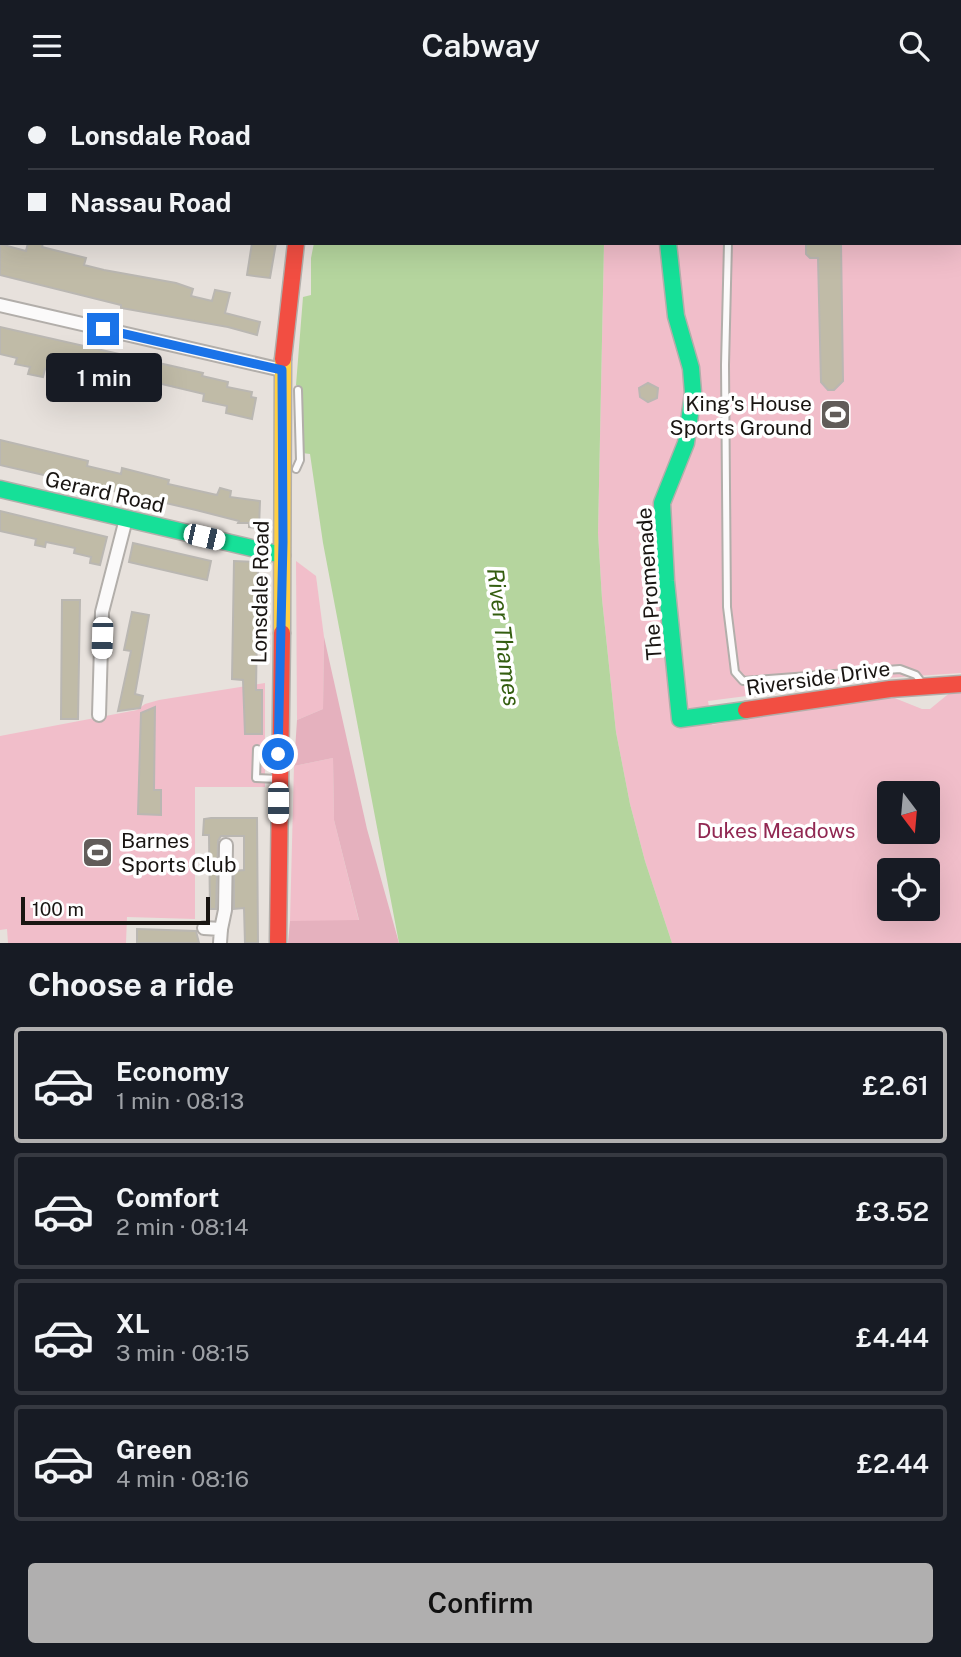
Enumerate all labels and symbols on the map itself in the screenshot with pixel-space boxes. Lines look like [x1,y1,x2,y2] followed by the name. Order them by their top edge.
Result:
[87,313,119,345] route end
[45,353,161,403] callout: 1 min
[670,391,812,440] place label: King's House Sports Ground
[818,398,852,432] sports icon: King's House Sports Ground
[43,466,167,518] street label: Gerard Road
[631,507,667,661] street label: The Promenade
[246,520,274,664] street label: Lonsdale Road
[182,522,227,552] car
[482,566,526,708] water label: River Thames
[91,617,114,659] car
[744,656,892,700] street label: Riverside Drive
[262,738,294,770] route start
[877,781,940,843] north arrow
[268,782,289,824] car
[697,818,855,843] park label: Dukes Meadows
[121,828,236,877] place label: Barnes Sports Club
[81,835,115,869] sports icon: Barnes Sports Club
[21,894,210,926] scale bar

